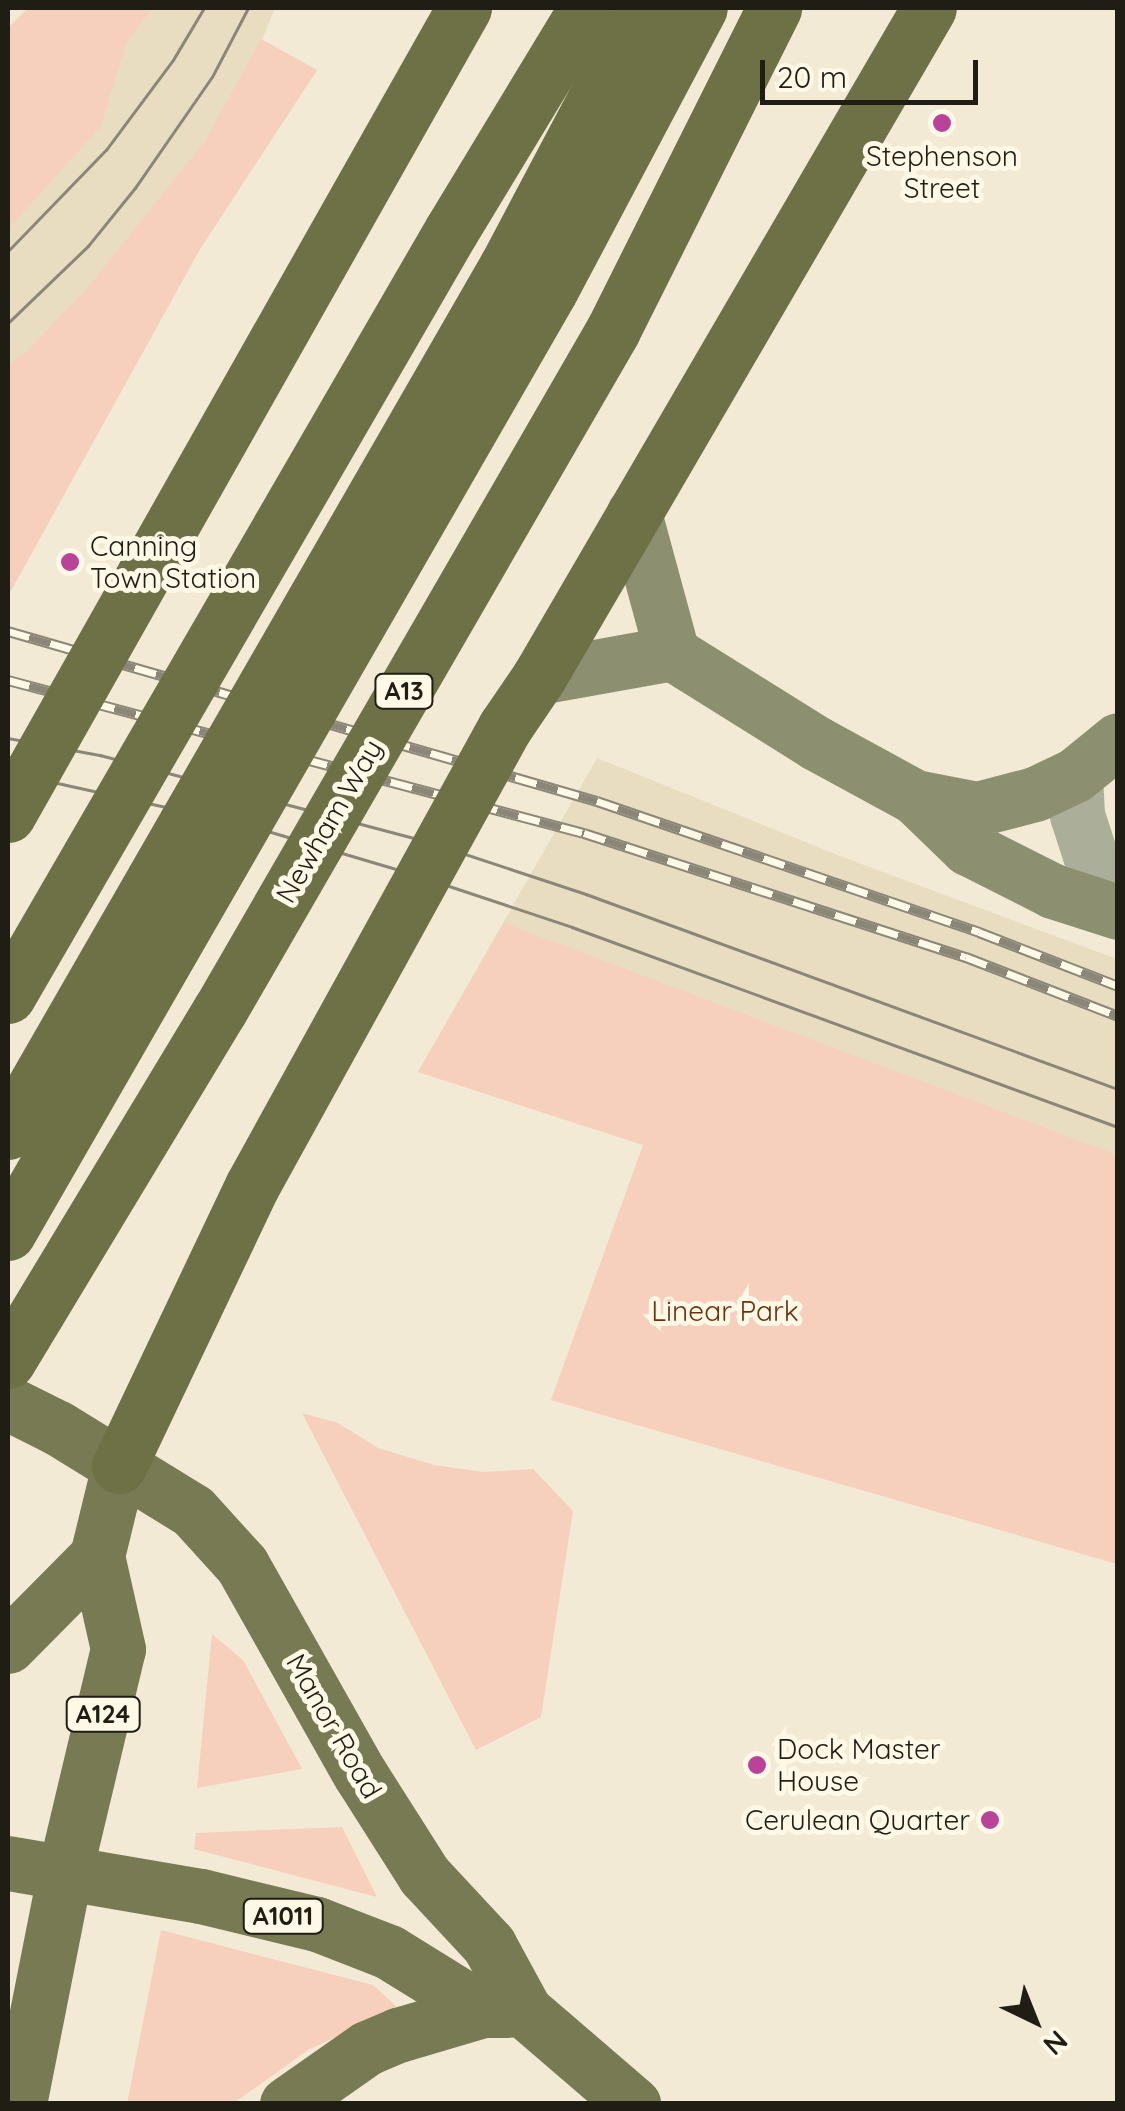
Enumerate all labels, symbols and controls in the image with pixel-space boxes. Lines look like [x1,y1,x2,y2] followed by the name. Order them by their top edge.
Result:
[765,40,982,102] scale bar
[777,58,847,96] text: 20 m
[931,112,953,134] marker: Stephenson Street
[866,139,1018,205] place label: Stephenson Street
[90,529,256,595] place label: Canning Town Station
[59,551,81,573] marker: Canning Town Station
[374,671,434,711] road number: A13
[269,733,389,909] street label: Newham Way
[651,1294,799,1328] park label: Linear Park
[279,1648,389,1804] street label: Manor Road
[66,1694,140,1734] road number: A124
[777,1732,941,1798] place label: Dock Master House
[746,1754,768,1776] marker: Dock Master House
[745,1803,970,1837] place label: Cerulean Quarter
[979,1809,1001,1831] marker: Cerulean Quarter
[240,1896,326,1936] road number: A1011
[985,1971,1085,2071] north arrow
[1036,2023,1075,2063] text: N

